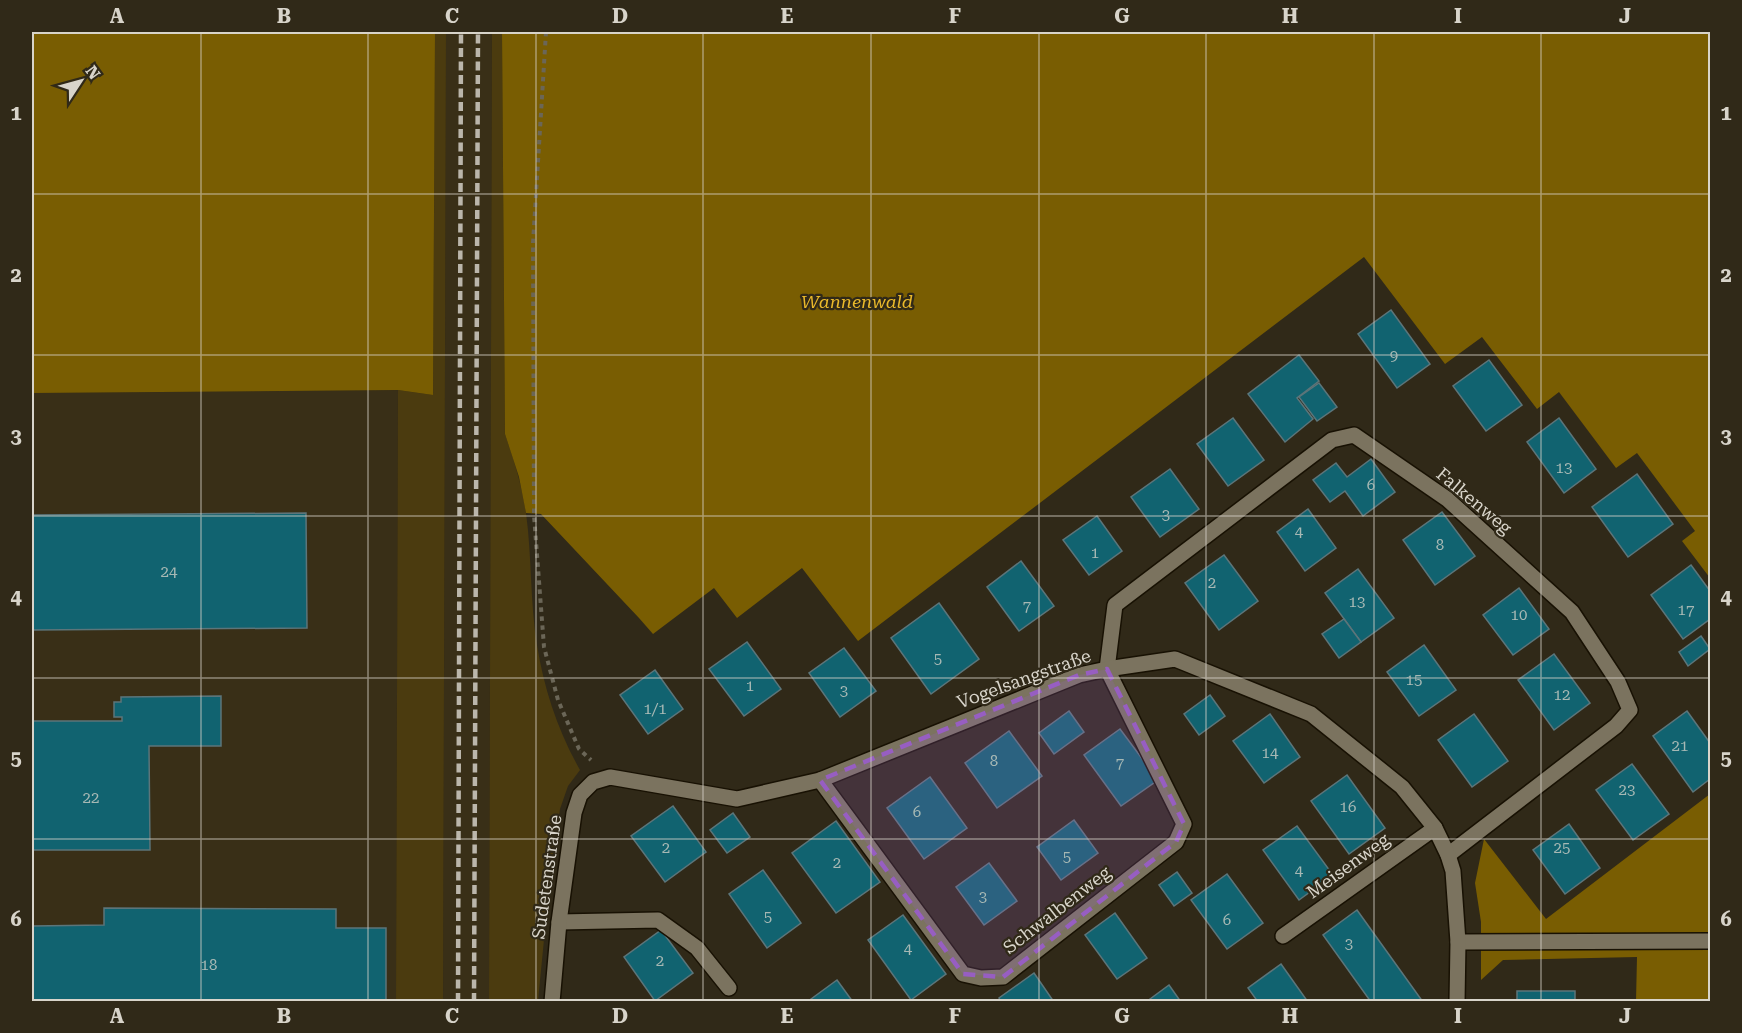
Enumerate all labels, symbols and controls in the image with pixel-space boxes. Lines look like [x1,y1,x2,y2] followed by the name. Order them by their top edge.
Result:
[110,4,125,28] text: A
[277,4,291,28] text: B
[445,4,459,28] text: C
[612,4,628,28] text: D
[781,4,794,28] text: E
[949,4,961,28] text: F
[1114,4,1130,28] text: G
[1282,4,1298,28] text: H
[1454,4,1462,28] text: I
[1619,4,1631,28] text: J
[51,51,111,111] north arrow
[81,62,104,83] text: N
[10,101,22,125] text: 1
[1720,101,1732,125] text: 1
[10,263,22,287] text: 2
[1720,263,1732,287] text: 2
[801,291,913,312] park label: Wannenwald
[1390,347,1398,365] house number: 9
[10,424,22,448] text: 3
[1720,424,1732,448] text: 3
[1556,459,1572,477] house number: 13
[1432,463,1517,539] street label: Falkenweg
[1367,476,1375,494] house number: 6
[1162,506,1170,524] house number: 3
[1295,523,1304,541] house number: 4
[1436,536,1444,554] house number: 8
[1091,544,1099,562] house number: 1
[161,563,178,581] house number: 24
[1208,574,1216,592] house number: 2
[10,585,22,609] text: 4
[1720,585,1732,609] text: 4
[1349,593,1365,611] house number: 13
[1023,597,1031,615] house number: 7
[1678,601,1694,619] house number: 17
[1511,606,1527,624] house number: 10
[954,645,1094,712] street label: Vogelsangstraße
[934,650,942,668] house number: 5
[1406,671,1422,689] house number: 15
[746,677,754,695] house number: 1
[840,682,848,700] house number: 3
[1554,686,1570,704] house number: 12
[643,700,667,718] house number: 1/1
[1672,737,1688,755] house number: 21
[1262,744,1279,762] house number: 14
[10,746,22,770] text: 5
[1720,746,1732,770] text: 5
[990,752,998,770] house number: 8
[1116,754,1124,772] house number: 7
[1619,781,1635,799] house number: 23
[83,789,99,807] house number: 22
[1340,798,1356,816] house number: 16
[913,803,921,821] house number: 6
[527,813,566,940] street label: Sudetenstraße
[1302,828,1394,903] street label: Meisenweg
[662,839,670,857] house number: 2
[1554,839,1570,857] house number: 25
[1063,848,1071,866] house number: 5
[833,854,841,872] house number: 2
[999,861,1115,958] street label: Schwalbenweg
[1295,862,1304,880] house number: 4
[979,888,987,906] house number: 3
[10,907,22,931] text: 6
[1720,907,1732,931] text: 6
[764,908,772,926] house number: 5
[1223,911,1231,929] house number: 6
[1345,935,1353,953] house number: 3
[904,940,913,958] house number: 4
[656,952,664,970] house number: 2
[201,956,217,974] house number: 18
[110,1004,125,1028] text: A
[277,1004,291,1028] text: B
[445,1004,459,1028] text: C
[612,1004,628,1028] text: D
[781,1004,794,1028] text: E
[949,1004,961,1028] text: F
[1114,1004,1130,1028] text: G
[1282,1004,1298,1028] text: H
[1454,1004,1462,1028] text: I
[1619,1004,1631,1028] text: J

